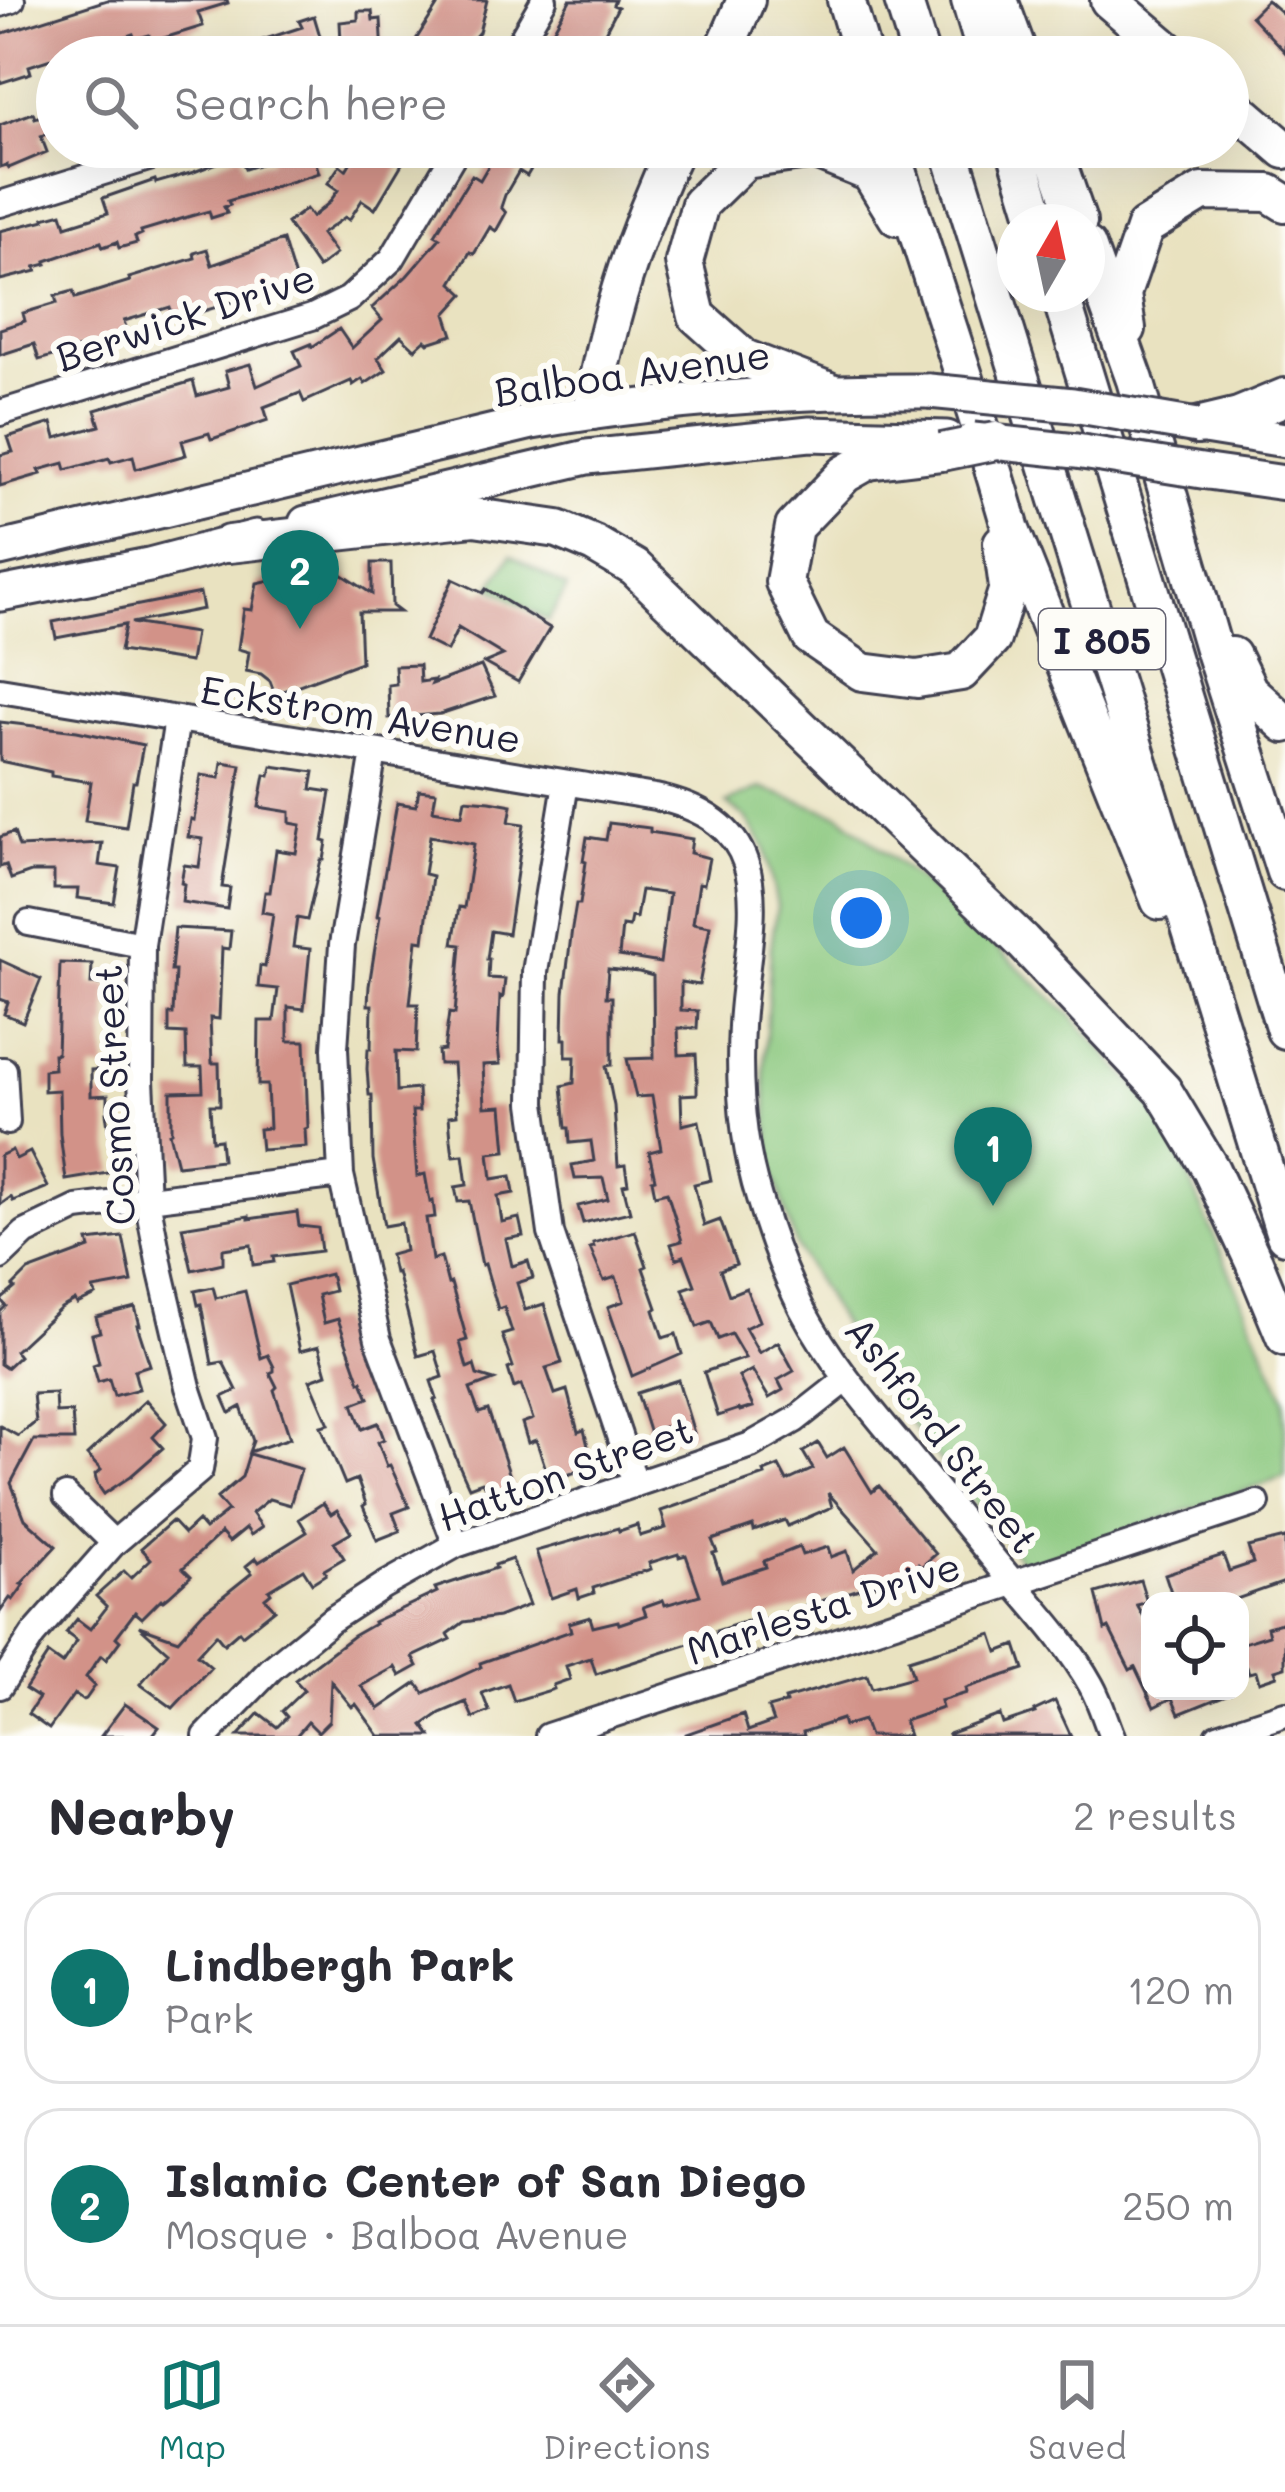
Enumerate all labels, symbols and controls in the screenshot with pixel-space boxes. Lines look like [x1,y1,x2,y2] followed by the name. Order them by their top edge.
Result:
[36,36,1249,168] search box
[78,69,144,135] icon: search
[174,73,448,131] text: Search here
[997,204,1105,312] north arrow
[49,250,321,382] street label: Berwick Drive
[491,327,773,417] street label: Balboa Avenue
[261,530,339,629] pin: 2
[1039,609,1165,669] road number: I 805
[197,663,525,763] street label: Eckstrom Avenue
[831,888,891,948] your location
[81,963,145,1227] street label: Cosmo Street
[954,1107,1032,1206] pin: 1
[835,1305,1051,1563] street label: Ashford Street
[430,1402,700,1542] street label: Hatton Street
[680,1539,966,1675] street label: Marlesta Drive
[1141,1592,1249,1700] map controls
[1141,1592,1249,1700] button: locate
[48,1781,235,1848] text: Nearby
[1073,1789,1237,1840] text: 2 results
[165,1934,515,1992] text: Lindbergh Park
[81,1963,99,2014] text: 1
[1127,1963,1234,2014] text: 120 m
[165,1992,253,2043] text: Park
[165,2150,806,2208] text: Islamic Center of San Diego
[79,2179,101,2230] text: 2
[1122,2179,1234,2230] text: 250 m
[165,2208,629,2259] text: Mosque · Balboa Avenue
[159,2352,226,2467] tab: Map
[543,2352,711,2467] tab: Directions
[1028,2352,1126,2467] tab: Saved

